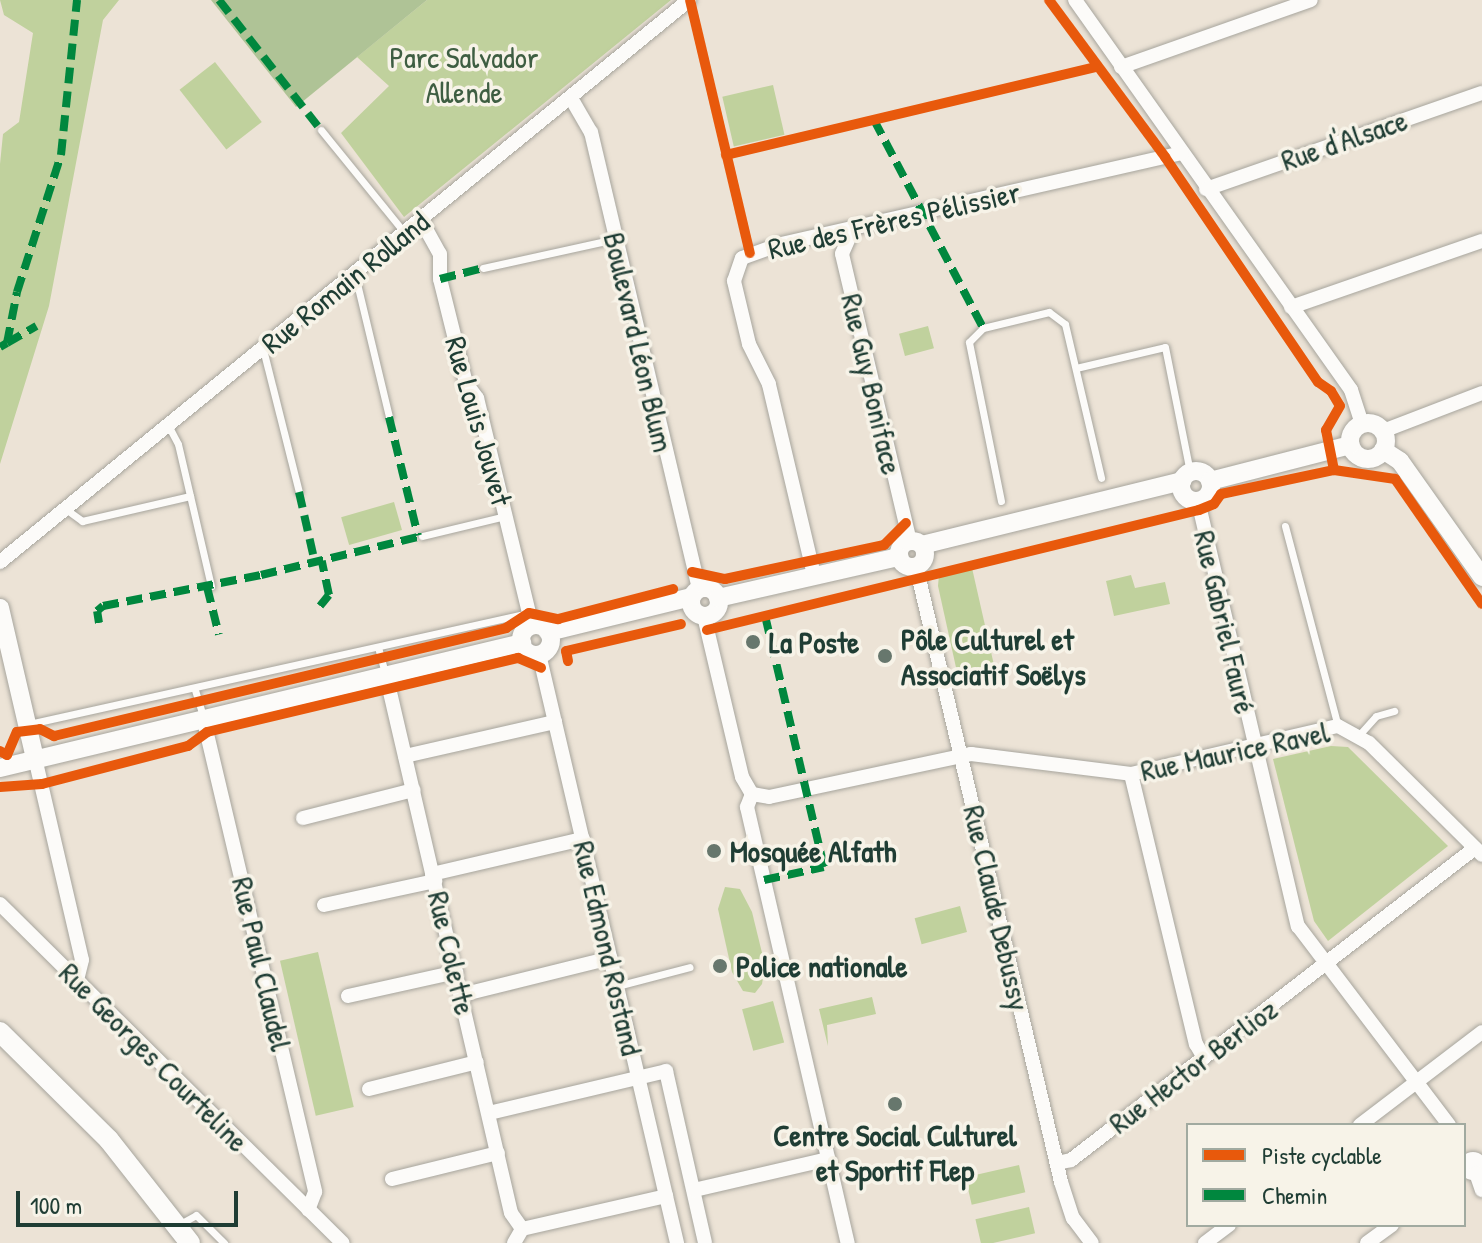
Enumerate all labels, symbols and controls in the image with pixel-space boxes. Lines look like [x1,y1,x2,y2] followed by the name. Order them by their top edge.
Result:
[390,39,538,110] park label: Parc Salvador Allende
[1276,102,1412,178] street label: Rue d'Alsace
[764,173,1024,267] street label: Rue des Frères Pélissier
[254,203,436,361] street label: Rue Romain Rolland
[596,229,682,455] street label: Boulevard Léon Blum
[834,290,910,478] street label: Rue Guy Boniface
[438,332,520,510] street label: Rue Louis Jouvet
[1186,527,1264,717] street label: Rue Gabriel Fauré
[901,621,1086,692] place label: Pôle Culturel et Associatif Soëlys
[769,624,859,660] place label: La Poste
[744,633,762,651] marker: La Poste
[876,647,894,665] marker: Pôle Culturel et Associatif Soëlys
[1137,713,1333,789] street label: Rue Maurice Ravel
[956,802,1038,1014] street label: Rue Claude Debussy
[730,833,896,869] place label: Mosquée Alfath
[566,837,650,1059] street label: Rue Edmond Rostand
[705,842,723,860] marker: Mosquée Alfath
[225,874,299,1054] street label: Rue Paul Claudel
[420,888,484,1018] street label: Rue Colette
[736,948,907,984] place label: Police nationale
[52,955,256,1159] street label: Rue Georges Courteline
[711,957,729,975] marker: Police nationale
[1102,991,1284,1141] street label: Rue Hector Berlioz
[886,1095,904,1113] marker: Centre Social Culturel et Sportif Flep
[773,1117,1017,1188] place label: Centre Social Culturel et Sportif Flep
[1186,1123,1466,1227] legend
[1262,1139,1382,1171] text: Piste cyclable
[20,1175,242,1225] scale bar
[1262,1179,1327,1211] text: Chemin
[30,1189,82,1221] text: 100 m

